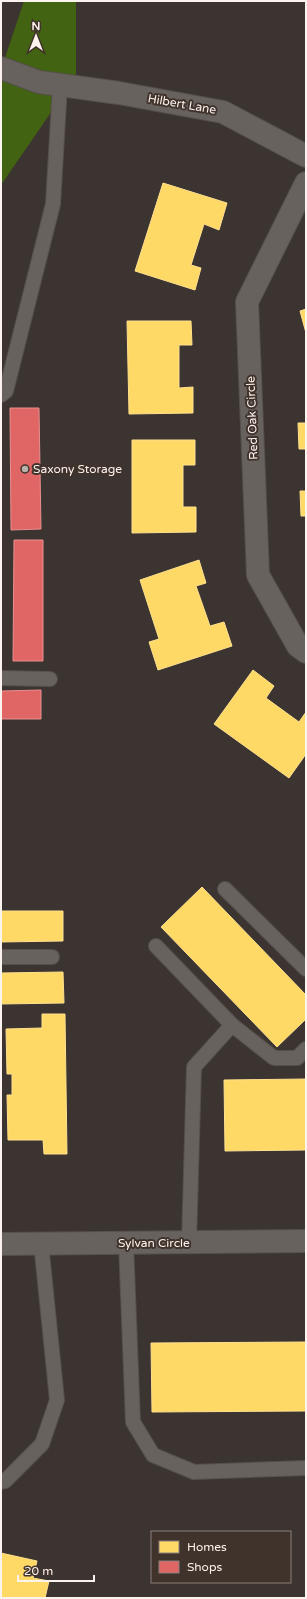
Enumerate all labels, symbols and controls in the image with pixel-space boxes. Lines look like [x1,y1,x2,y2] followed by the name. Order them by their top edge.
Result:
[16,16,56,56] north arrow
[32,20,40,33] text: N
[147,91,218,117] street label: Hilbert Lane
[244,376,260,460] street label: Red Oak Circle
[33,462,122,476] place label: Saxony Storage
[20,464,30,474] marker: Saxony Storage
[118,1236,190,1250] street label: Sylvan Circle
[151,1531,291,1583] legend
[187,1540,227,1554] text: Homes
[18,1557,94,1583] scale bar
[187,1560,222,1574] text: Shops
[24,1564,53,1578] text: 20 m

